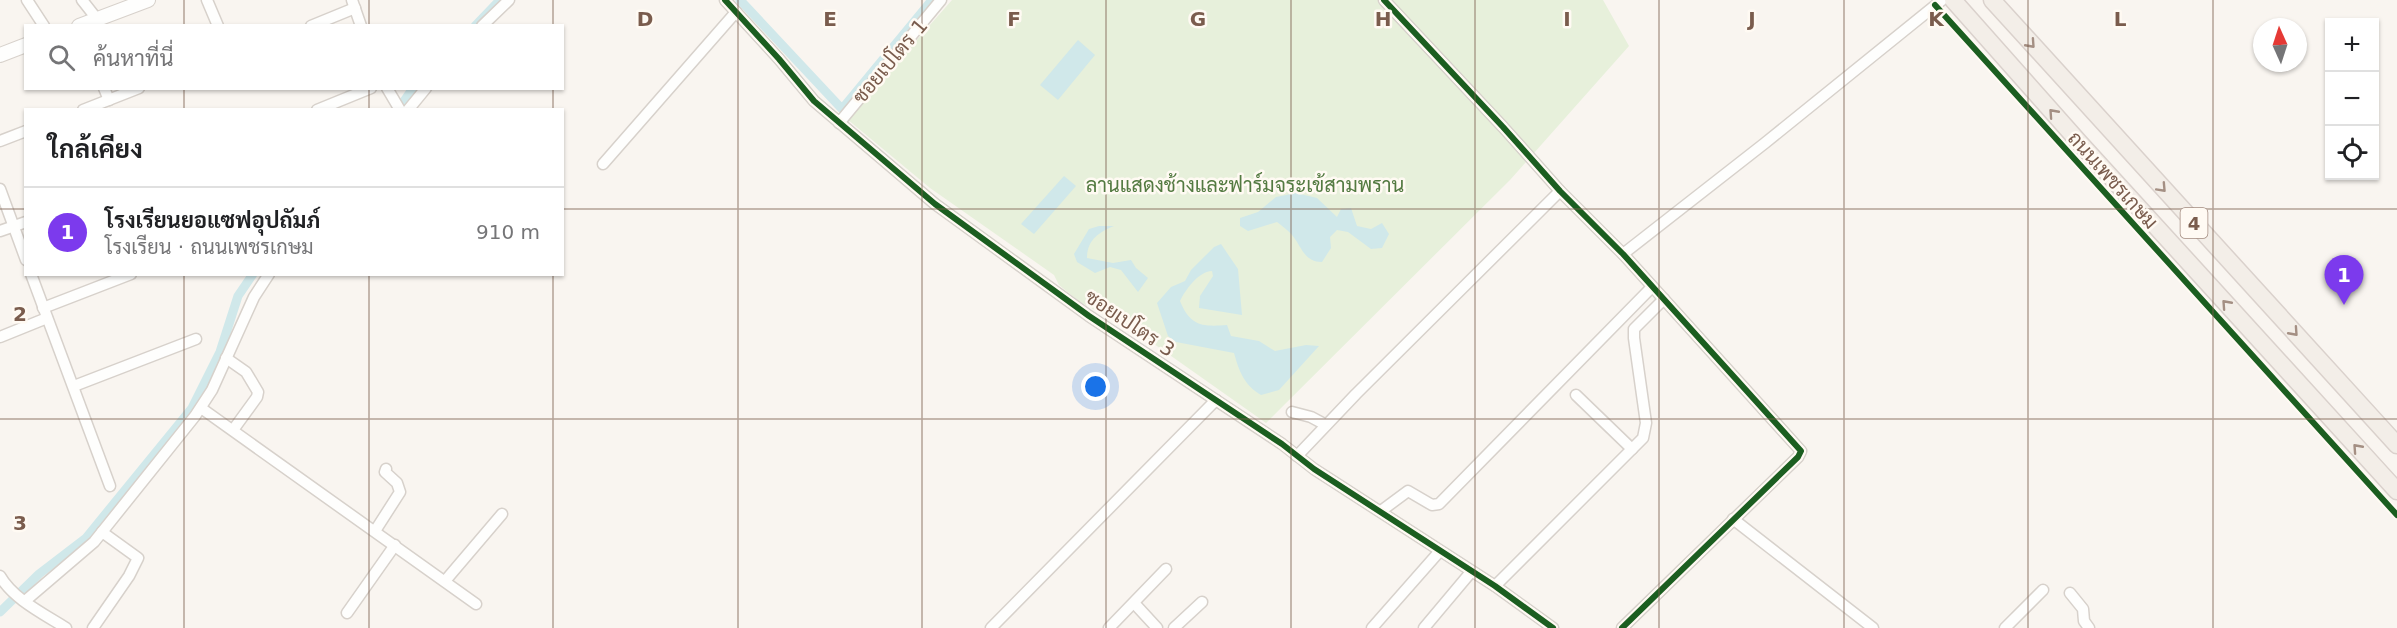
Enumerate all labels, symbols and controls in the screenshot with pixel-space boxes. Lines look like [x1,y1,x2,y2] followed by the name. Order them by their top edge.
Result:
[637,7,653,31] text: D
[823,7,837,31] text: E
[1007,7,1021,31] text: F
[1190,7,1206,31] text: G
[1375,7,1391,31] text: H
[1563,7,1571,31] text: I
[1746,7,1756,31] text: J
[1928,7,1945,31] text: K
[2114,7,2127,31] text: L
[847,13,932,108] street label: ซอยเปโตร 1
[2253,18,2307,72] north arrow
[2325,18,2379,180] map controls
[2325,18,2379,72] button: +
[24,24,564,90] search box
[2024,37,2035,47] one-way arrow
[45,41,78,74] icon: search
[93,46,173,71] text: ค้นหาที่นี่
[2325,72,2379,126] button: −
[2049,109,2060,120] one-way arrow
[2063,126,2163,234] street label: ถนนเพชรเกษม
[2325,126,2379,180] button: locate
[48,134,143,164] text: ใกล้เคียง
[1086,171,1404,197] park label: ลานแสดงช้างและฟาร์มจระเข้สามพราน
[2155,181,2166,192] one-way arrow
[105,208,320,233] text: โรงเรียนยอแซฟอุปถัมภ์
[2180,208,2208,238] road number: 4
[61,220,74,244] text: 1
[476,220,540,244] text: 910 m
[105,235,314,259] text: โรงเรียน · ถนนเพชรเกษม
[2324,256,2364,305] pin: 1
[1080,283,1180,362] street label: ซอยเปโตร 3
[2222,300,2233,311] one-way arrow
[13,302,27,326] text: 2
[2287,325,2298,336] one-way arrow
[1081,372,1110,401] your location
[2353,445,2364,455] one-way arrow
[13,511,27,535] text: 3

